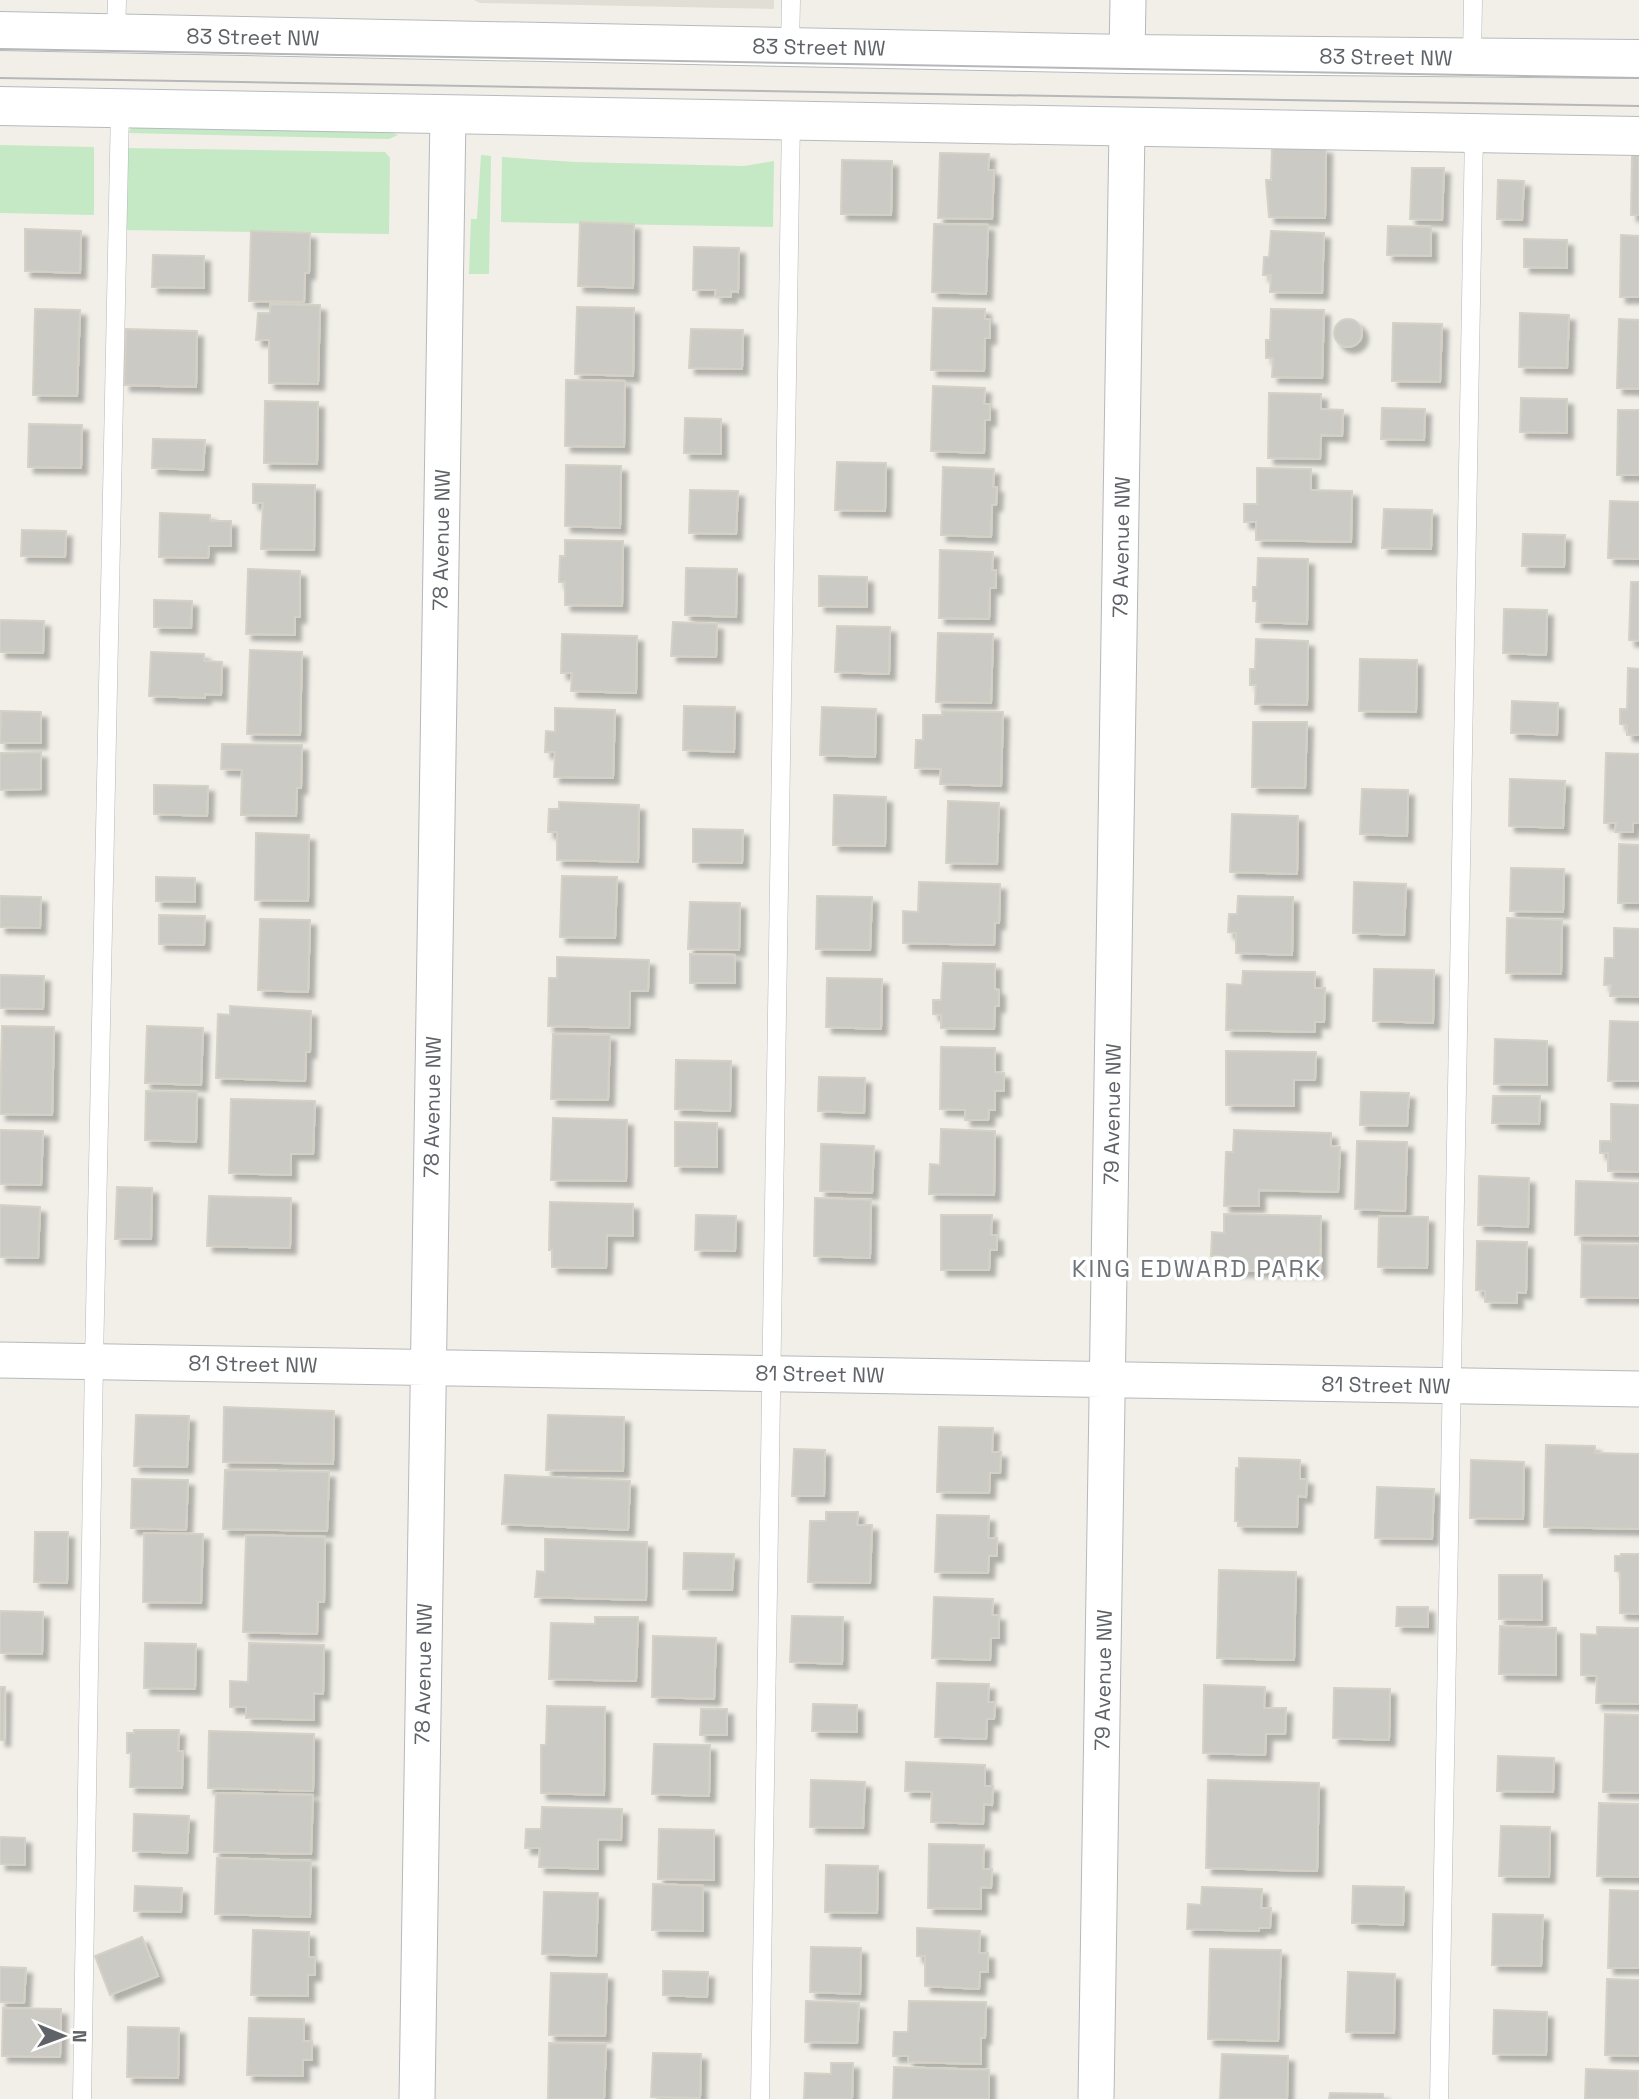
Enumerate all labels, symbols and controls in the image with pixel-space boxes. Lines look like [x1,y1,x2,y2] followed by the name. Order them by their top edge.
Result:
[186,22,320,52] street label: 83 Street NW
[752,32,886,62] street label: 83 Street NW
[1319,42,1453,72] street label: 83 Street NW
[426,469,456,611] street label: 78 Avenue NW
[1106,476,1136,618] street label: 79 Avenue NW
[417,1036,447,1178] street label: 78 Avenue NW
[1097,1043,1127,1185] street label: 79 Avenue NW
[1072,1253,1322,1284] district label: KING EDWARD PARK
[188,1349,318,1379] street label: 81 Street NW
[755,1359,885,1389] street label: 81 Street NW
[1321,1370,1451,1400] street label: 81 Street NW
[408,1603,438,1745] street label: 78 Avenue NW
[1088,1609,1118,1751] street label: 79 Avenue NW
[28,2001,98,2071] north arrow
[67,2030,92,2043] text: N

